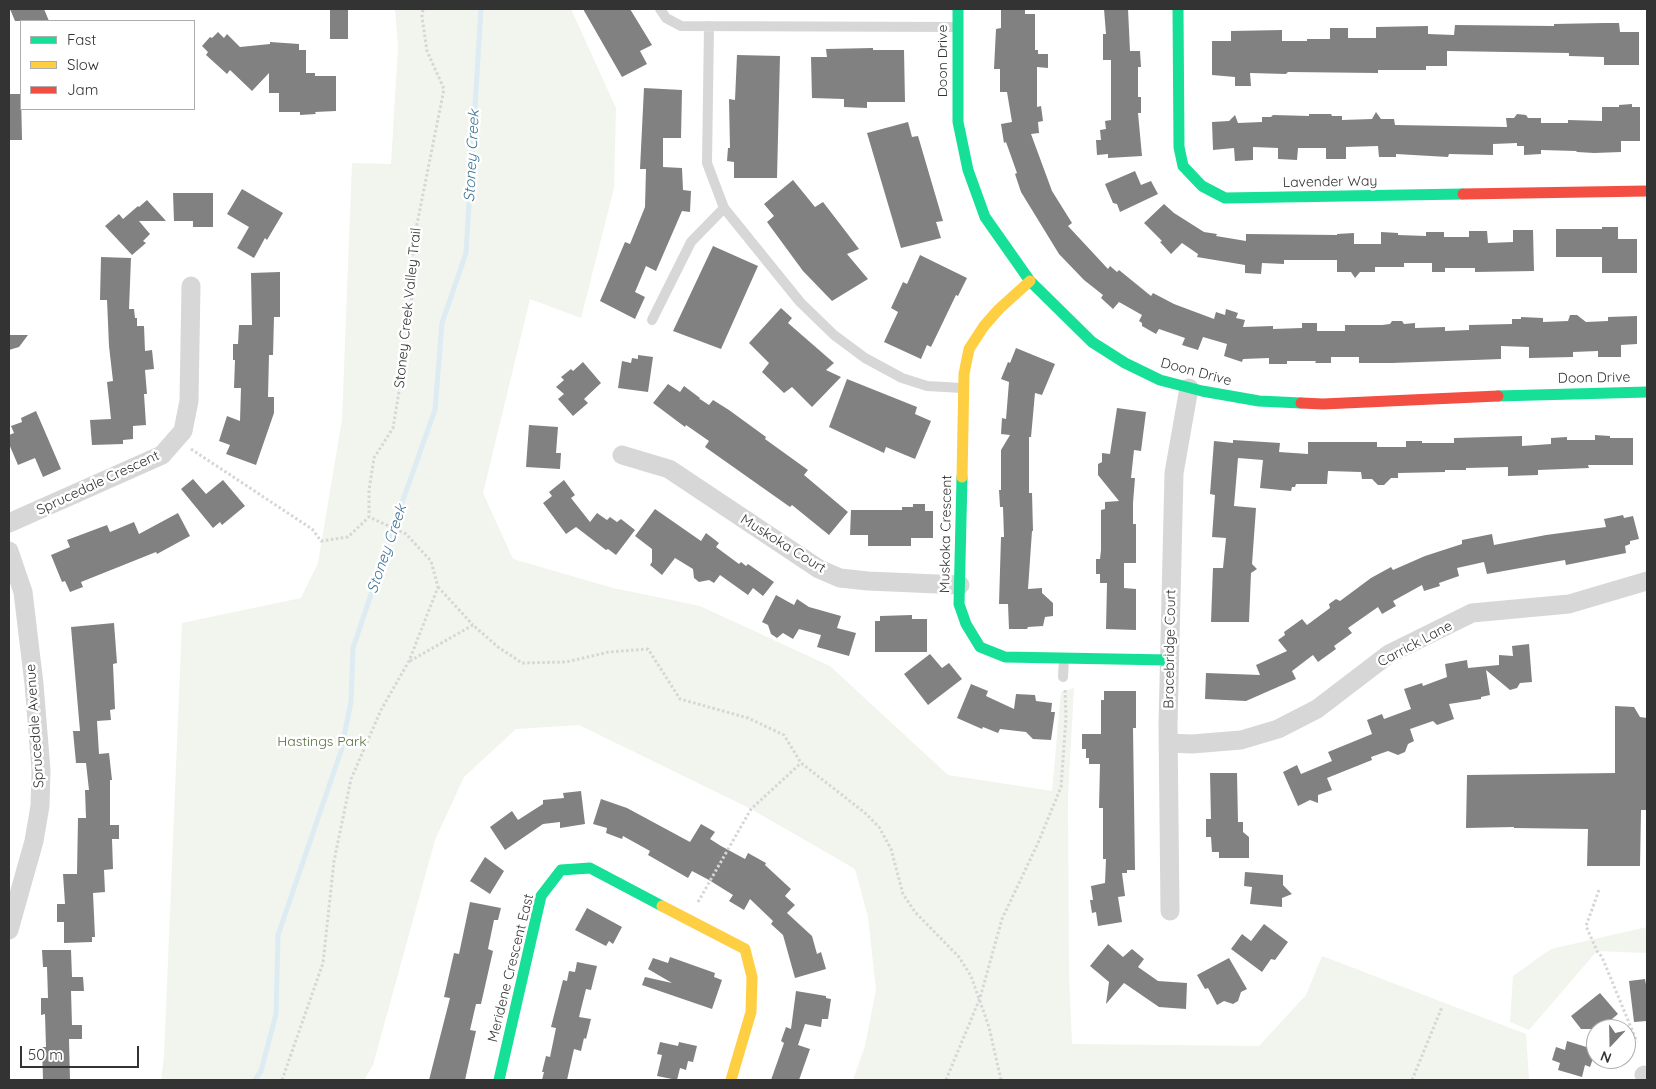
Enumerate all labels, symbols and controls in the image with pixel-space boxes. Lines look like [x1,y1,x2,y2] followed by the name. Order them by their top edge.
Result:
[20,20,195,110] legend
[935,25,951,97] street label: Doon Drive
[67,30,96,49] text: Fast
[67,55,99,74] text: Slow
[67,80,98,99] text: Jam
[461,109,483,203] water label: Stoney Creek
[1283,173,1377,191] street label: Lavender Way
[391,227,425,389] street label: Stoney Creek Valley Trail
[1159,354,1233,390] street label: Doon Drive
[1558,369,1630,387] street label: Doon Drive
[34,447,162,519] street label: Sprucedale Crescent
[937,475,955,593] street label: Muskoka Crescent
[363,502,411,596] water label: Stoney Creek
[737,511,829,577] street label: Muskoka Court
[1161,589,1179,709] street label: Bracebridge Court
[1375,617,1455,671] street label: Carrick Lane
[22,663,48,789] street label: Sprucedale Avenue
[277,734,367,750] park label: Hastings Park
[484,892,538,1044] street label: Meridene Crescent East
[1586,1019,1636,1069] north arrow
[22,1036,141,1068] scale bar
[28,1045,63,1064] text: 50 m
[1598,1047,1614,1067] text: N

